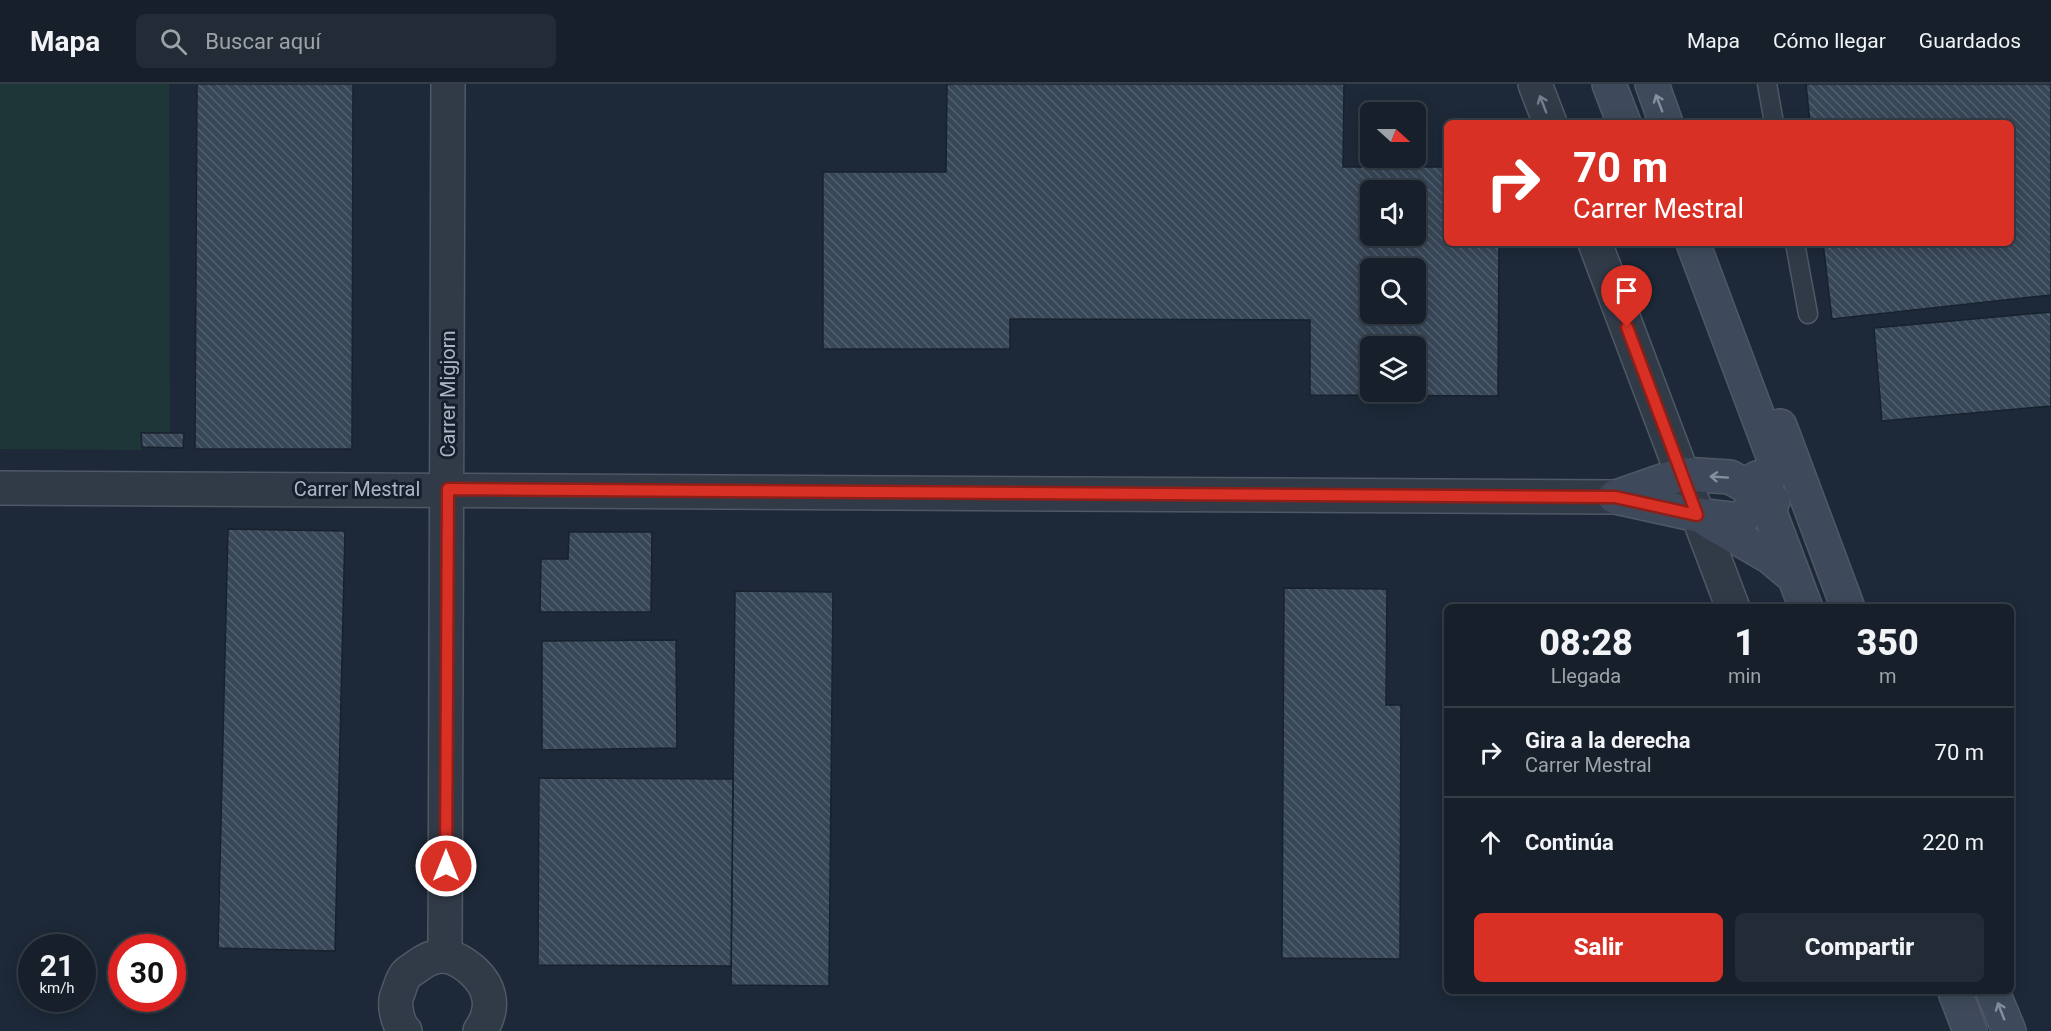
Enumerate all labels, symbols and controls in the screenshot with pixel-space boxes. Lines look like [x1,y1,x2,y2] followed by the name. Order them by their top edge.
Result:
[136,14,556,68] search box
[30,25,100,58] text: Mapa
[157,25,190,58] icon: search
[205,29,321,54] text: Buscar aquí
[1687,29,1740,53] text: Mapa
[1773,29,1886,53] text: Cómo llegar
[1919,29,2021,53] text: Guardados
[1536,95,1547,113] one-way arrow
[1653,95,1664,113] one-way arrow
[1360,102,1426,168] north arrow
[1360,102,1426,402] map controls
[1573,143,1668,192] text: 70 m
[1474,144,1552,222] icon: right
[1360,180,1426,246] button: sound
[1573,193,1744,225] text: Carrer Mestral
[1360,258,1426,324] button: search
[1601,265,1652,327] pin
[1610,274,1643,307] icon: arrive
[436,330,460,458] street label: Carrer Migjorn
[1360,336,1426,402] button: layers
[1710,471,1730,482] one-way arrow
[294,477,420,501] street label: Carrer Mestral
[1539,622,1633,664] text: 08:28
[1734,622,1755,664] text: 1
[1857,622,1919,664] text: 350
[1551,664,1621,688] text: Llegada
[1728,664,1761,688] text: min
[1879,664,1896,688] text: m
[1525,728,1691,753] text: Gira a la derecha
[1474,736,1507,769] icon: right
[1935,740,1984,765] text: 70 m
[1525,753,1652,777] text: Carrer Mestral
[1474,826,1507,859] icon: ahead
[1525,830,1614,855] text: Continúa
[1922,830,1984,855] text: 220 m
[414,834,478,898] position arrow
[1474,913,1723,982] button: Salir
[1735,913,1984,982] button: Compartir
[108,934,186,1012] speed limit sign: 30
[40,948,74,983] text: 21
[39,979,75,997] text: km/h
[1995,1002,2006,1021] one-way arrow

